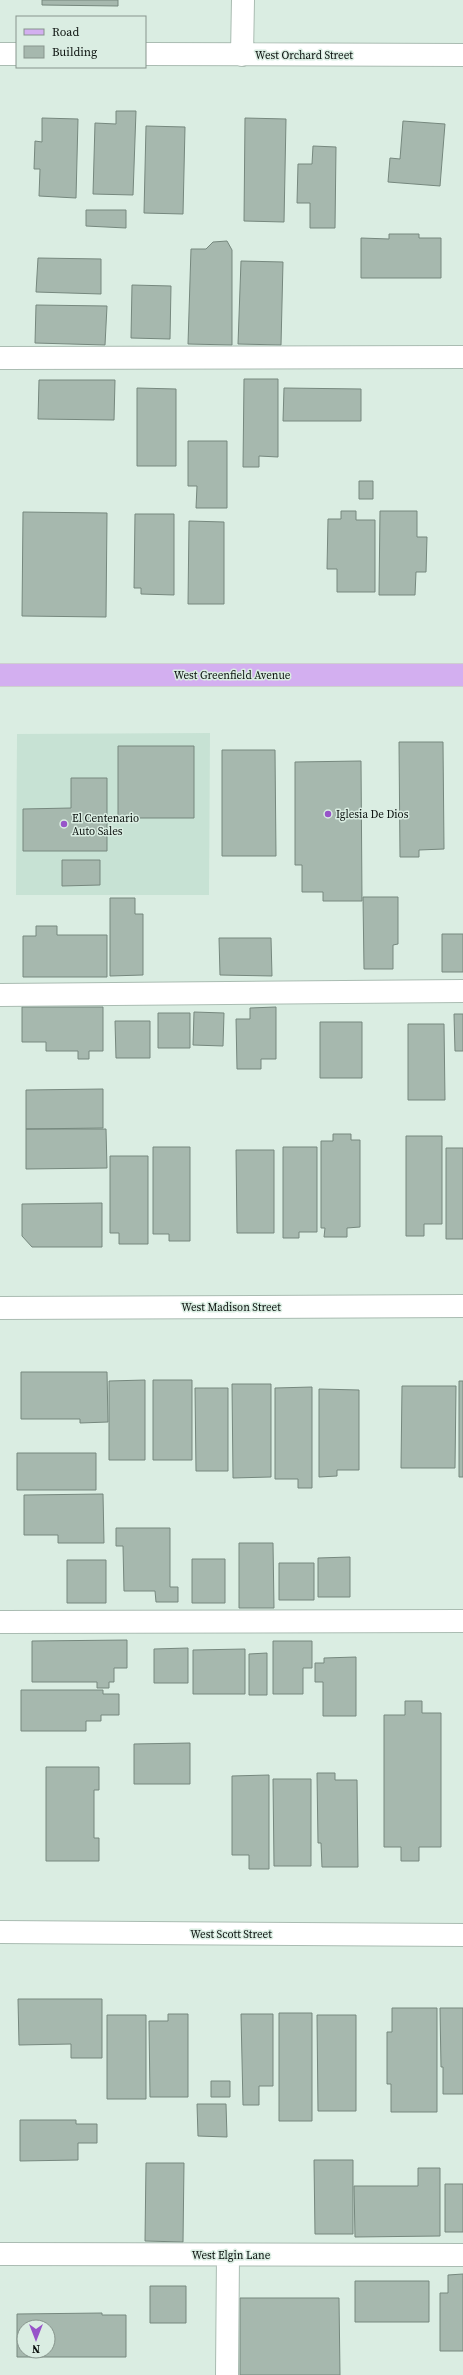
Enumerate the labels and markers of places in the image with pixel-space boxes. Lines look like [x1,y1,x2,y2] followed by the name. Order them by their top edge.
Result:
[336,807,409,822] place label: Iglesia De Dios
[323,809,333,819] marker: Iglesia De Dios
[72,811,139,839] place label: El Centenario Auto Sales
[59,819,69,829] marker: El Centenario Auto Sales

